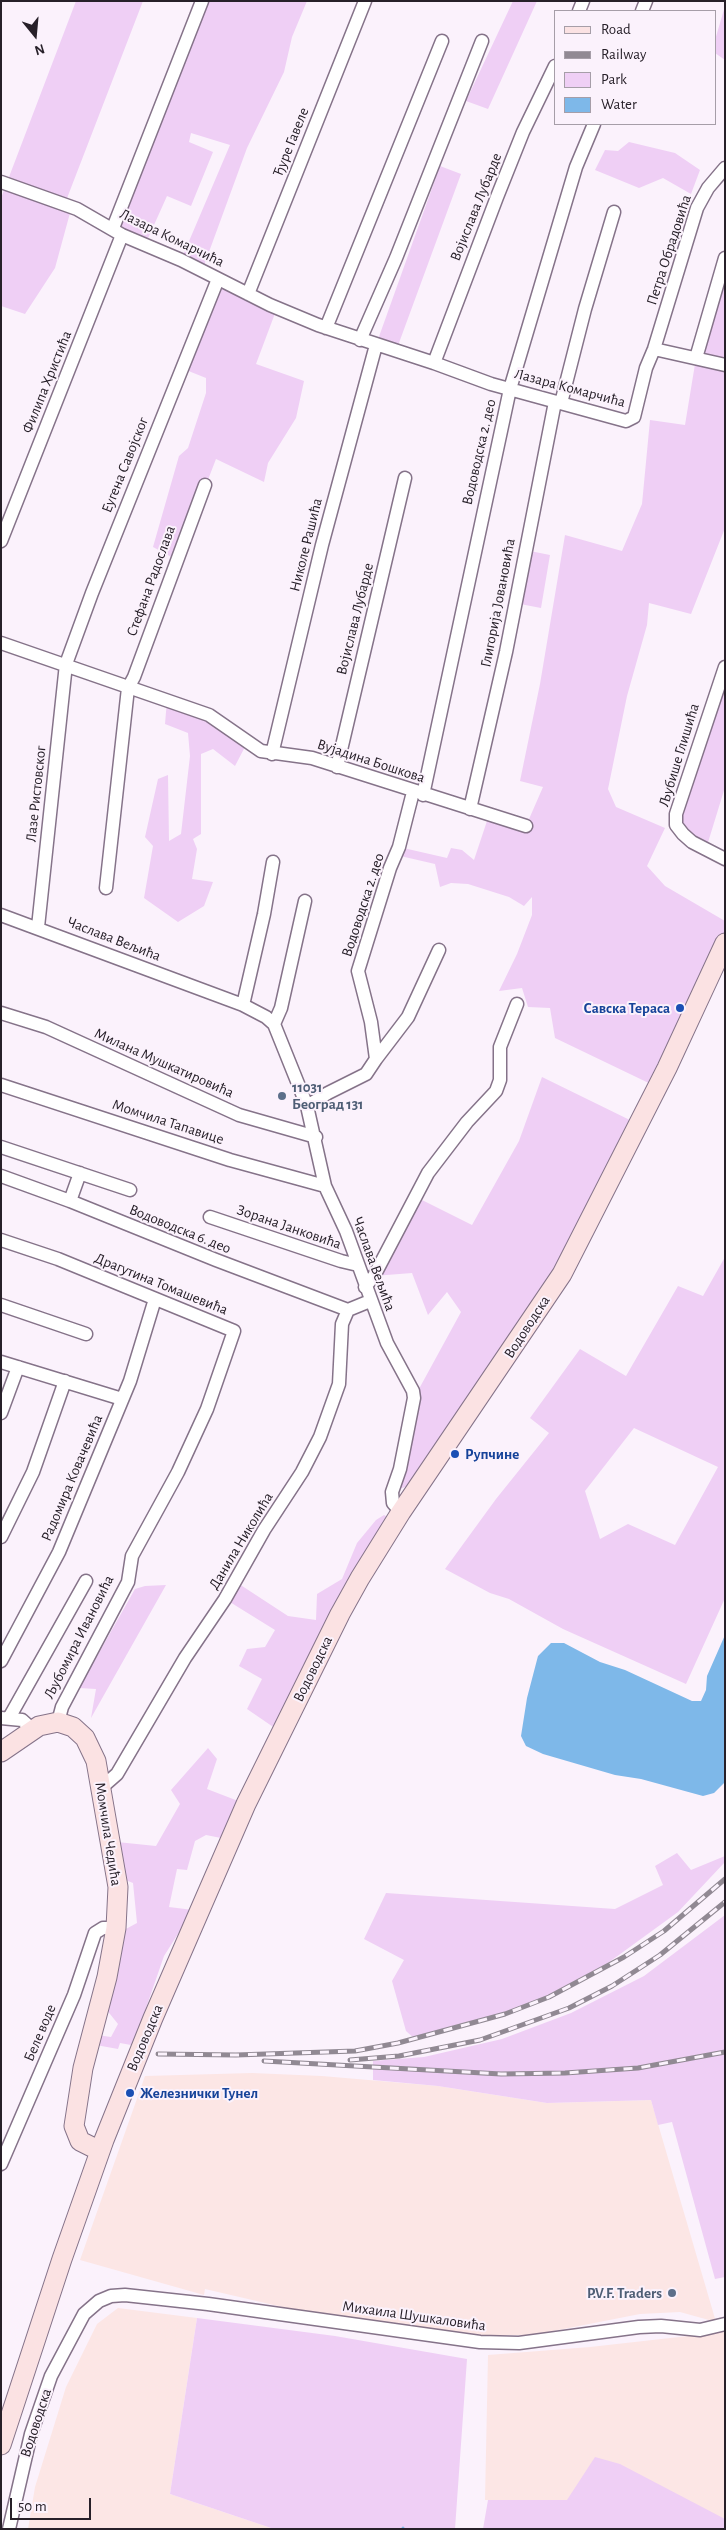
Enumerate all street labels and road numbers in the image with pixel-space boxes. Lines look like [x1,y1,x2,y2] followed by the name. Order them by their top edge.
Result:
[269,105,313,179] street label: Ђуре Гавеле
[446,150,506,264] street label: Војислава Лубарде
[643,193,695,307] street label: Петра Обрадовића
[117,205,227,271] street label: Лазара Комарчића
[18,328,76,436] street label: Филипа Христића
[513,365,627,411] street label: Лазара Комарчића
[458,397,500,507] street label: Водоводска 2. део
[98,415,152,515] street label: Еугена Савојског
[286,496,326,594] street label: Николе Рашића
[123,523,179,639] street label: Стефана Радослава
[477,537,519,669] street label: Глигорија Јовановића
[332,561,378,677] street label: Војислава Лубарде
[655,701,703,809] street label: Љубише Глишића
[315,735,427,787] street label: Вујадина Бошкова
[22,745,50,843] street label: Лазе Ристовског
[338,851,388,959] street label: Водоводска 2. део
[65,913,163,965] street label: Часлава Вељића
[91,1024,237,1102] street label: Милана Мушкатировића
[110,1095,226,1149] street label: Момчила Тапавице
[126,1200,234,1258] street label: Водоводска 6. део
[234,1201,344,1253] street label: Зорана Јанковића
[349,1214,399,1314] street label: Часлава Вељића
[92,1249,230,1319] street label: Драгутина Томашевића
[500,1292,554,1362] street label: Водоводска
[37,1412,107,1544] street label: Радомира Ковачевића
[205,1489,277,1593] street label: Данила Николића
[40,1572,118,1702] street label: Љубомира Ивановића
[289,1633,337,1705] street label: Водоводска
[91,1781,125,1887] street label: Момчила Чедића
[20,2002,60,2064] street label: Беле воде
[123,2002,167,2074] street label: Водоводска
[341,2297,487,2335] street label: Михаила Шушкаловића
[16,2386,56,2460] street label: Водоводска

